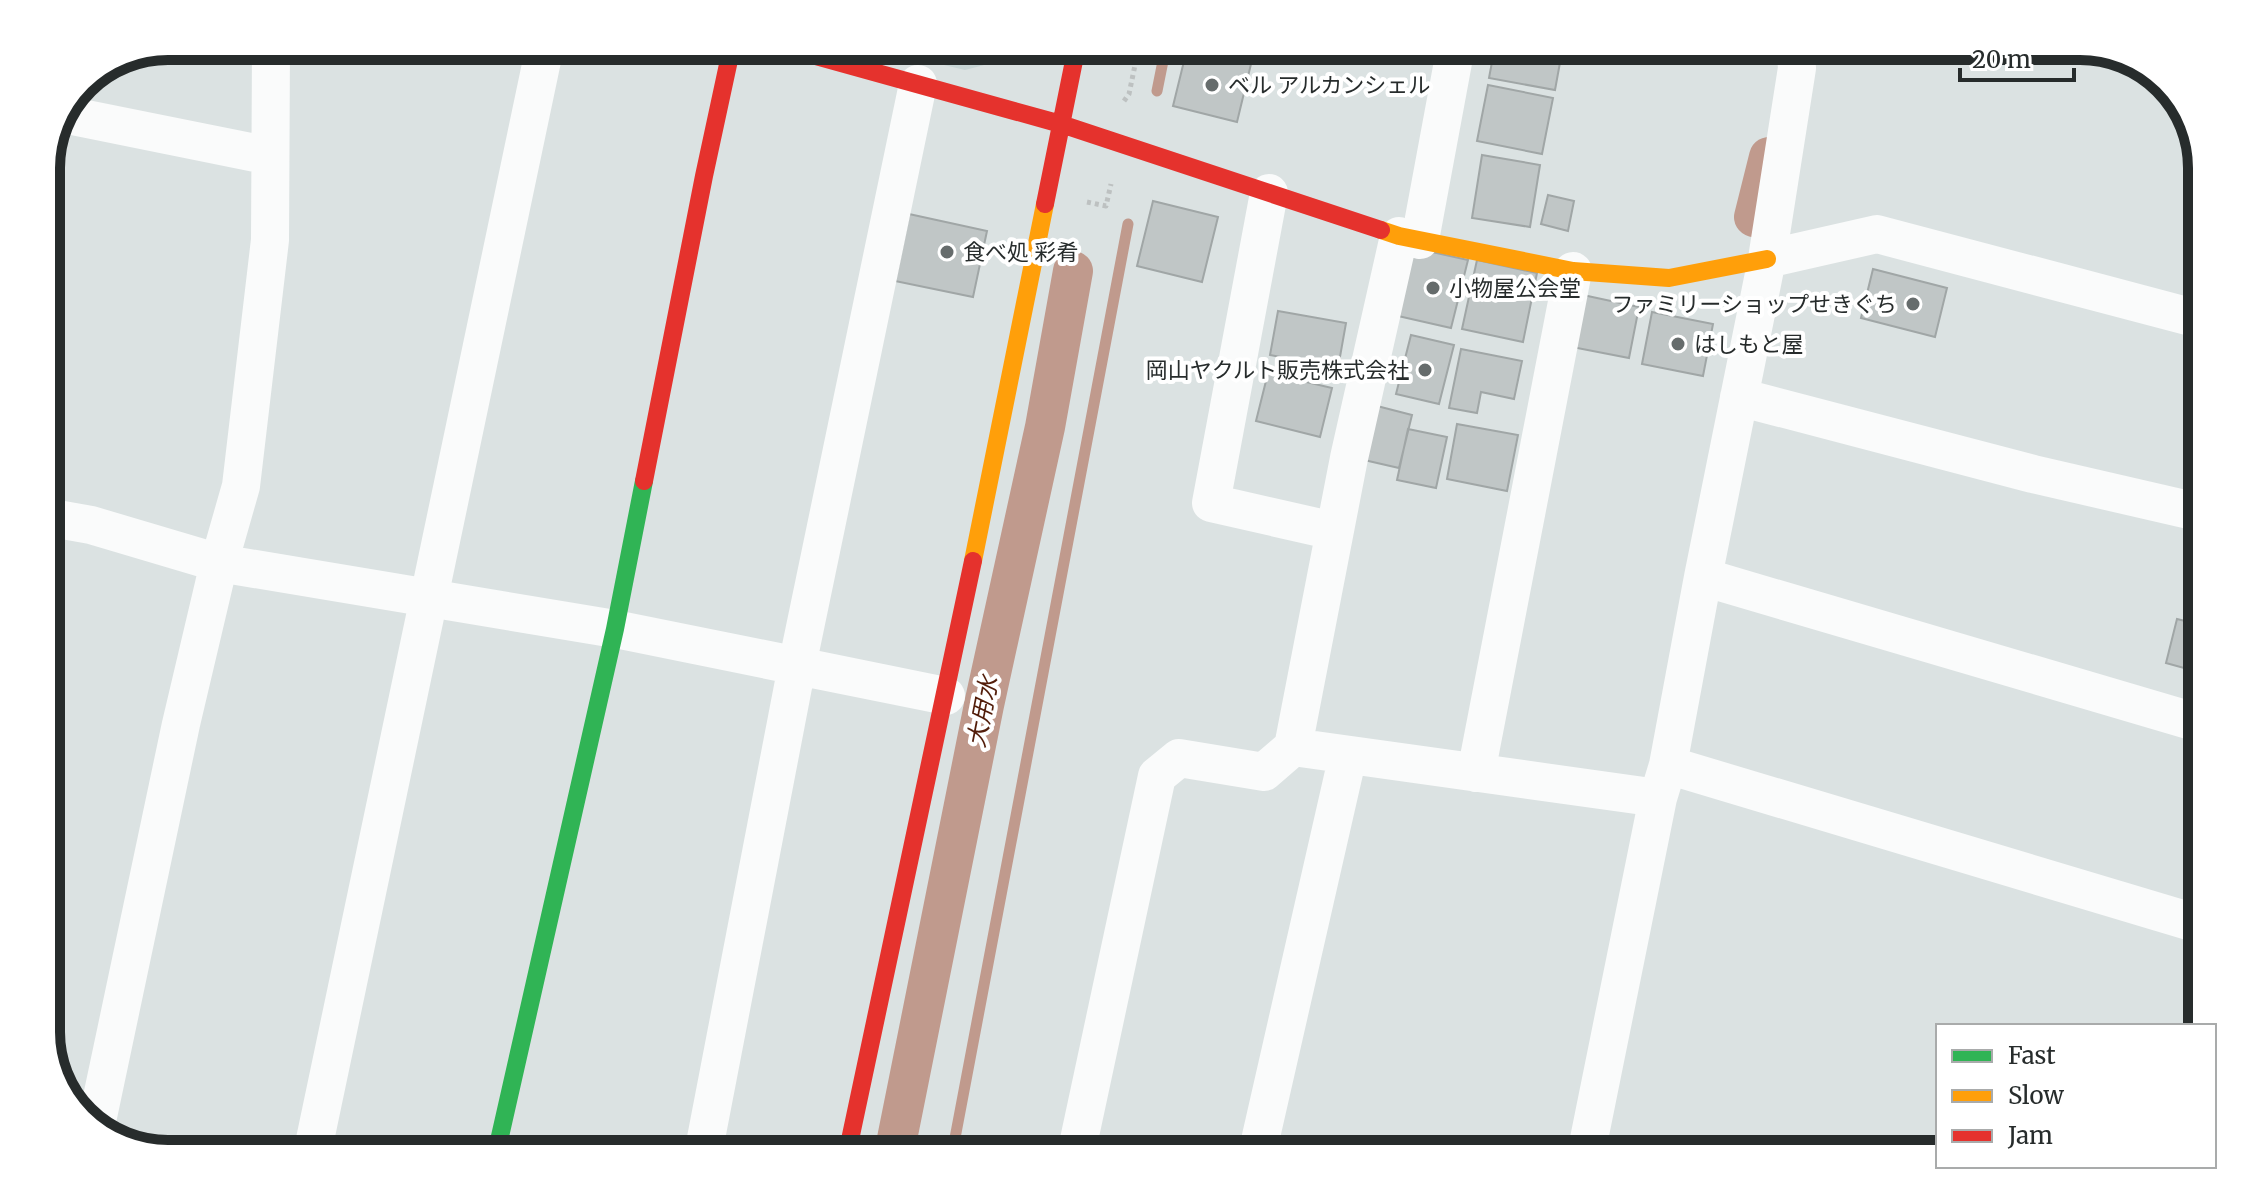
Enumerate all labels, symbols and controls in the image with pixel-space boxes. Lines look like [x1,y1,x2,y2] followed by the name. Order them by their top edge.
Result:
[1960,32,2074,82] scale bar
[1972,44,2031,75] text: 20 m
[1228,71,1430,99] place label: ベル アルカンシェル
[1203,76,1221,94] marker: ベル アルカンシェル
[963,238,1078,266] place label: 食べ処 彩肴
[938,243,956,261] marker: 食べ処 彩肴
[1449,274,1581,302] place label: 小物屋公会堂
[1424,279,1442,297] marker: 小物屋公会堂
[1611,290,1897,318] place label: ファミリーショップせきぐち
[1904,295,1922,313] marker: ファミリーショップせきぐち
[1694,330,1804,358] place label: はしもと屋
[1669,335,1687,353] marker: はしもと屋
[1146,356,1409,384] place label: 岡山ヤクルト販売株式会社
[1416,361,1434,379] marker: 岡山ヤクルト販売株式会社
[960,671,1005,750] water label: 大用水
[1936,1024,2216,1168] legend
[2008,1040,2056,1071] text: Fast
[2008,1080,2064,1111] text: Slow
[2007,1120,2053,1151] text: Jam

